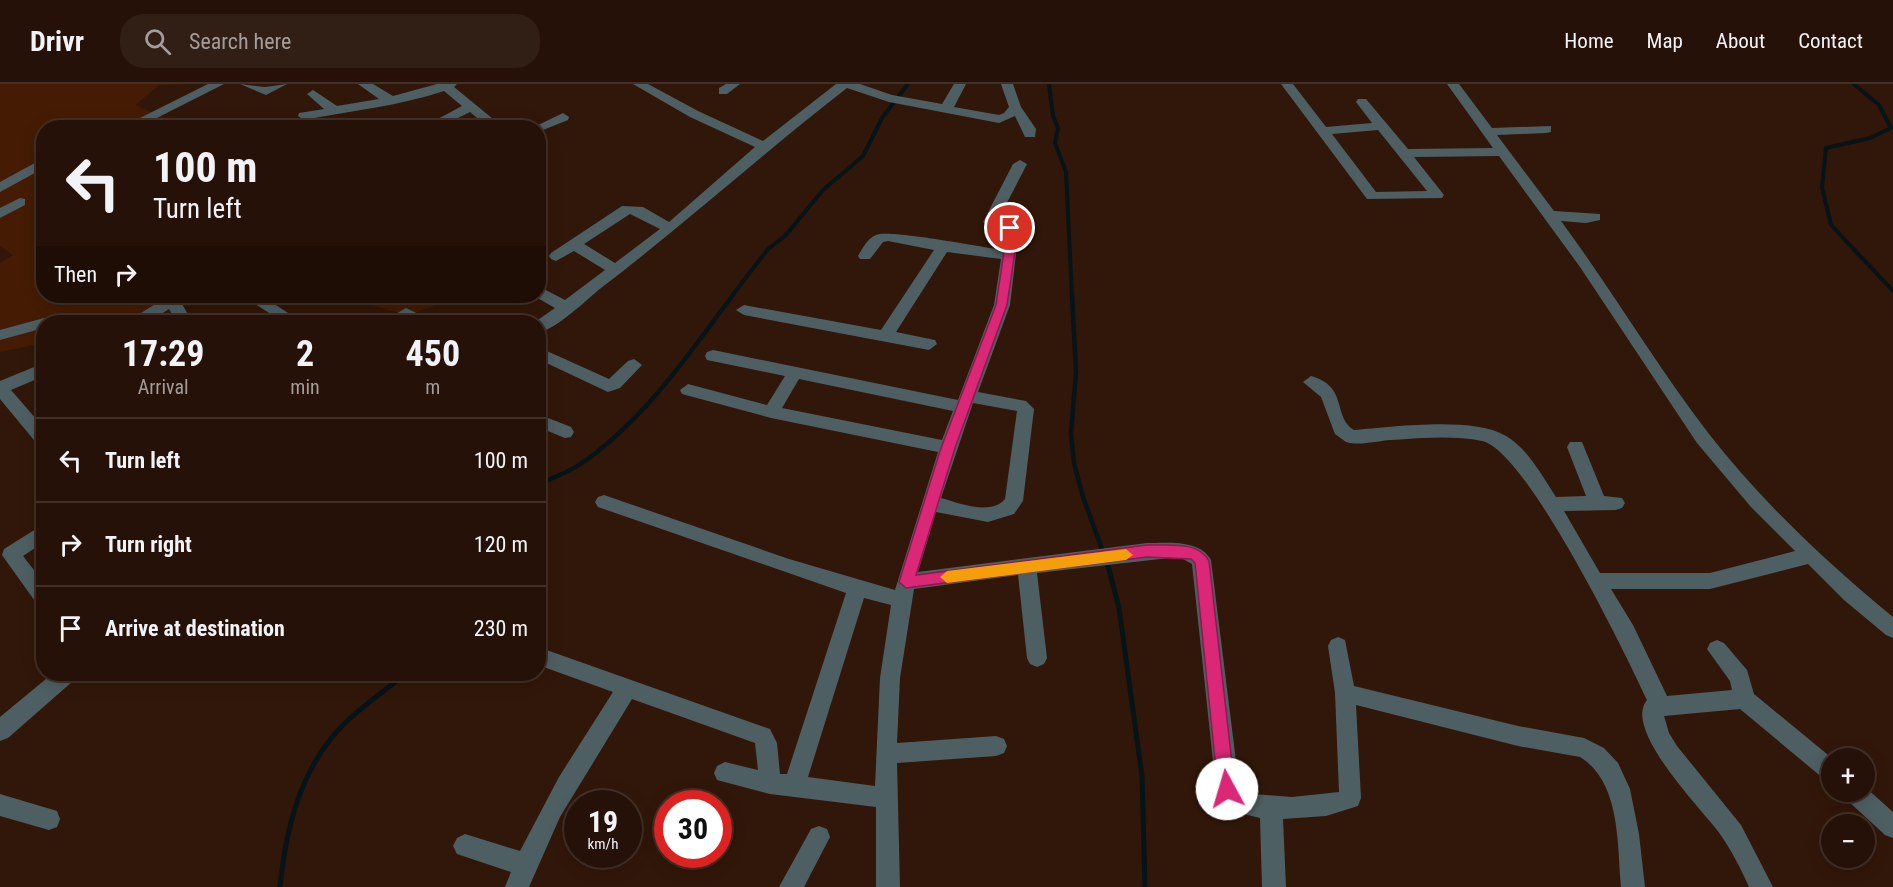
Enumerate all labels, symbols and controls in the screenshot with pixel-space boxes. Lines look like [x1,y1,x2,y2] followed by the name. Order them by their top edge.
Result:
[120,14,540,68] search box
[30,25,84,58] text: Drivr
[141,25,174,58] icon: search
[189,29,291,54] text: Search here
[1564,29,1614,53] text: Home
[1647,29,1683,53] text: Map
[1716,29,1765,53] text: About
[1798,29,1863,53] text: Contact
[153,143,258,192] text: 100 m
[54,144,132,222] icon: left
[153,193,242,225] text: Turn left
[984,202,1035,253] pin
[993,211,1026,244] icon: arrive
[109,258,142,291] icon: right
[54,262,97,287] text: Then
[122,333,204,375] text: 17:29
[296,333,314,375] text: 2
[406,333,460,375] text: 450
[138,375,189,399] text: Arrival
[290,375,320,399] text: min
[425,375,440,399] text: m
[54,444,87,477] icon: left
[105,448,180,473] text: Turn left
[474,448,528,473] text: 100 m
[54,528,87,561] icon: right
[105,532,192,557] text: Turn right
[474,532,528,557] text: 120 m
[54,612,87,645] icon: arrive
[105,616,285,641] text: Arrive at destination
[474,616,528,641] text: 230 m
[1821,748,1875,868] map controls
[1821,748,1875,802] button: +
[1195,757,1259,821] position arrow
[654,790,732,868] speed limit sign: 30
[588,804,618,839] text: 19
[1821,814,1875,868] button: −
[588,835,618,853] text: km/h

